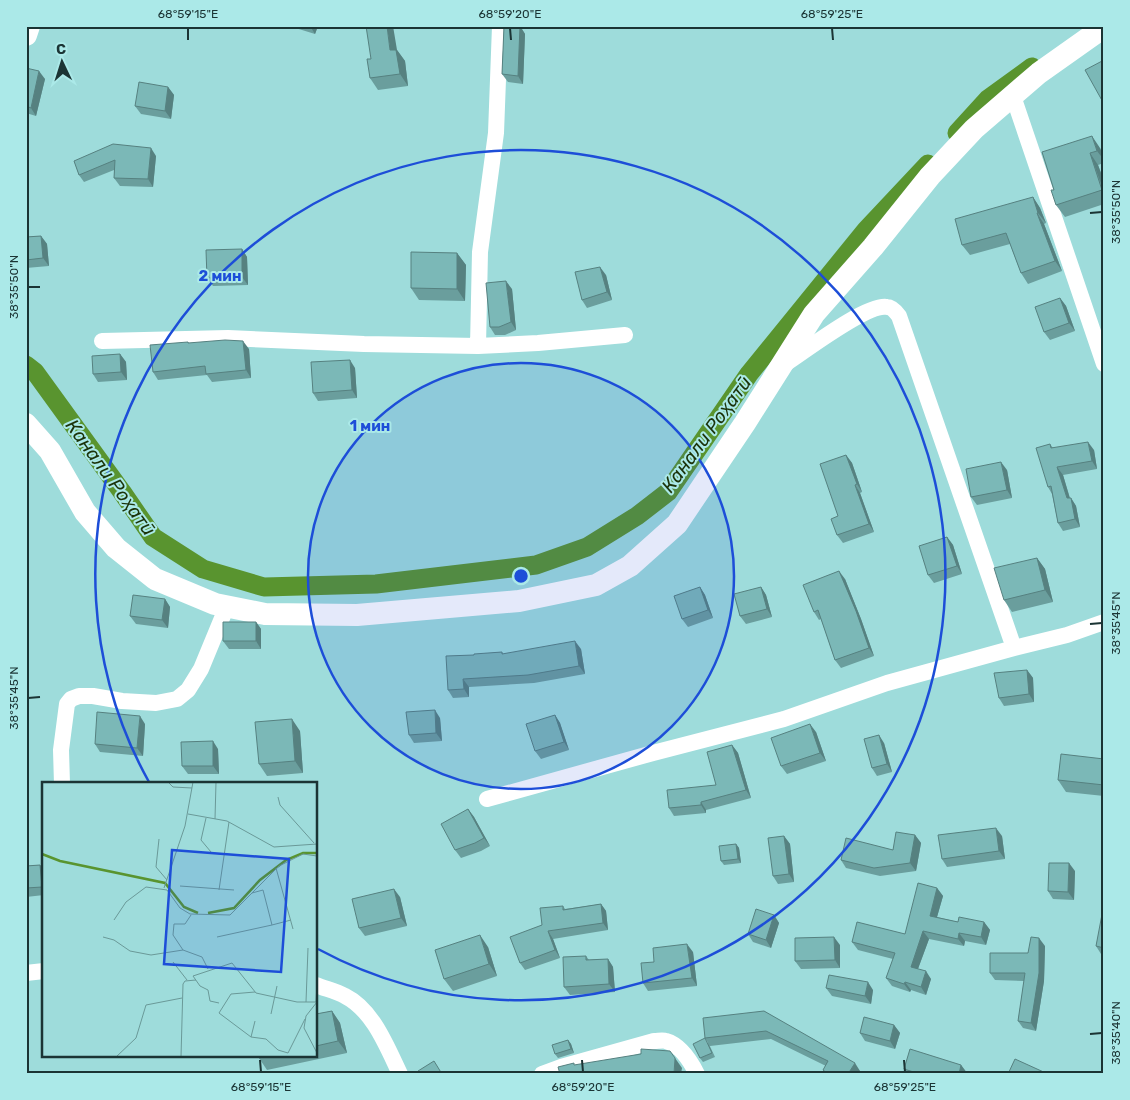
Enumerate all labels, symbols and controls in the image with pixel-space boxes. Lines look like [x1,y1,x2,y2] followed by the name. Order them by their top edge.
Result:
[158,7,218,21] text: 68°59'15"E
[479,7,541,21] text: 68°59'20"E
[801,7,863,21] text: 68°59'25"E
[38,38,88,88] north arrow
[56,41,67,58] text: С
[1109,180,1123,244] text: 38°35'50"N
[7,255,21,319] text: 38°35'50"N
[199,267,241,285] text: 2 мин
[656,372,756,497] water label: Канали Роҳатӣ
[61,415,161,540] water label: Канали Роҳатӣ
[350,417,390,435] text: 1 мин
[512,567,530,585] centre of rings
[1109,591,1123,655] text: 38°35'45"N
[7,666,21,730] text: 38°35'45"N
[42,782,318,1058] inset map
[1109,1001,1123,1065] text: 38°35'40"N
[231,1080,291,1094] text: 68°59'15"E
[552,1080,614,1094] text: 68°59'20"E
[874,1080,936,1094] text: 68°59'25"E

